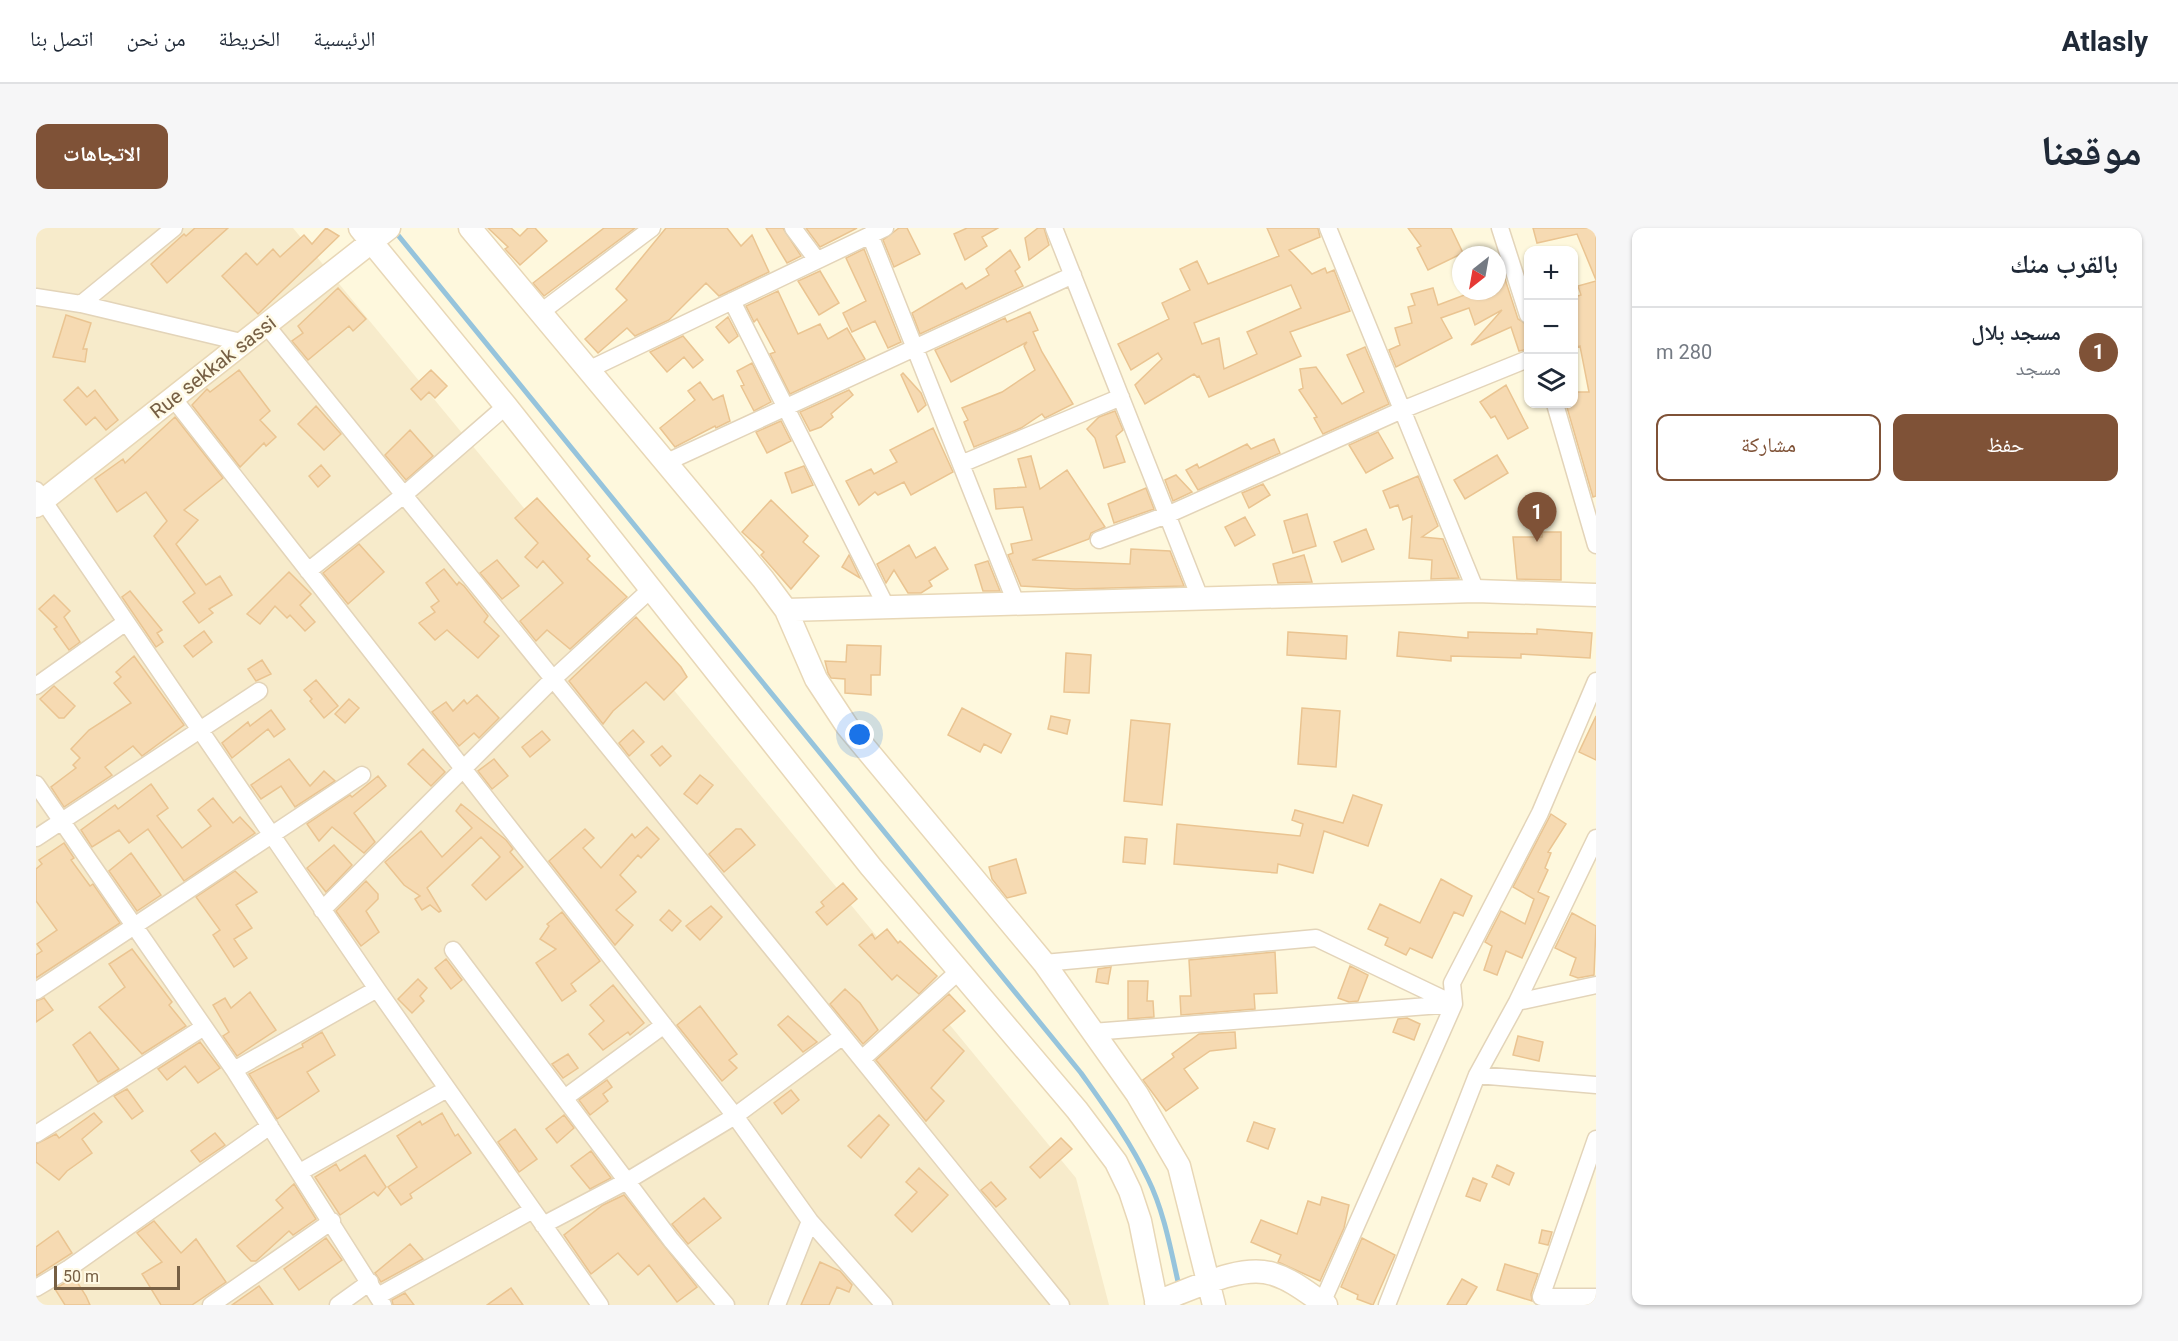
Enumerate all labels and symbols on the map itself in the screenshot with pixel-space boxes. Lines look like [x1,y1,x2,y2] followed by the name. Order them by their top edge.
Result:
[1452,246,1506,300] north arrow
[145,311,281,423] street label: Rue sekkak sassi
[1518,492,1556,542] pin: 1
[845,720,874,749] your location
[54,1263,180,1290] scale bar

